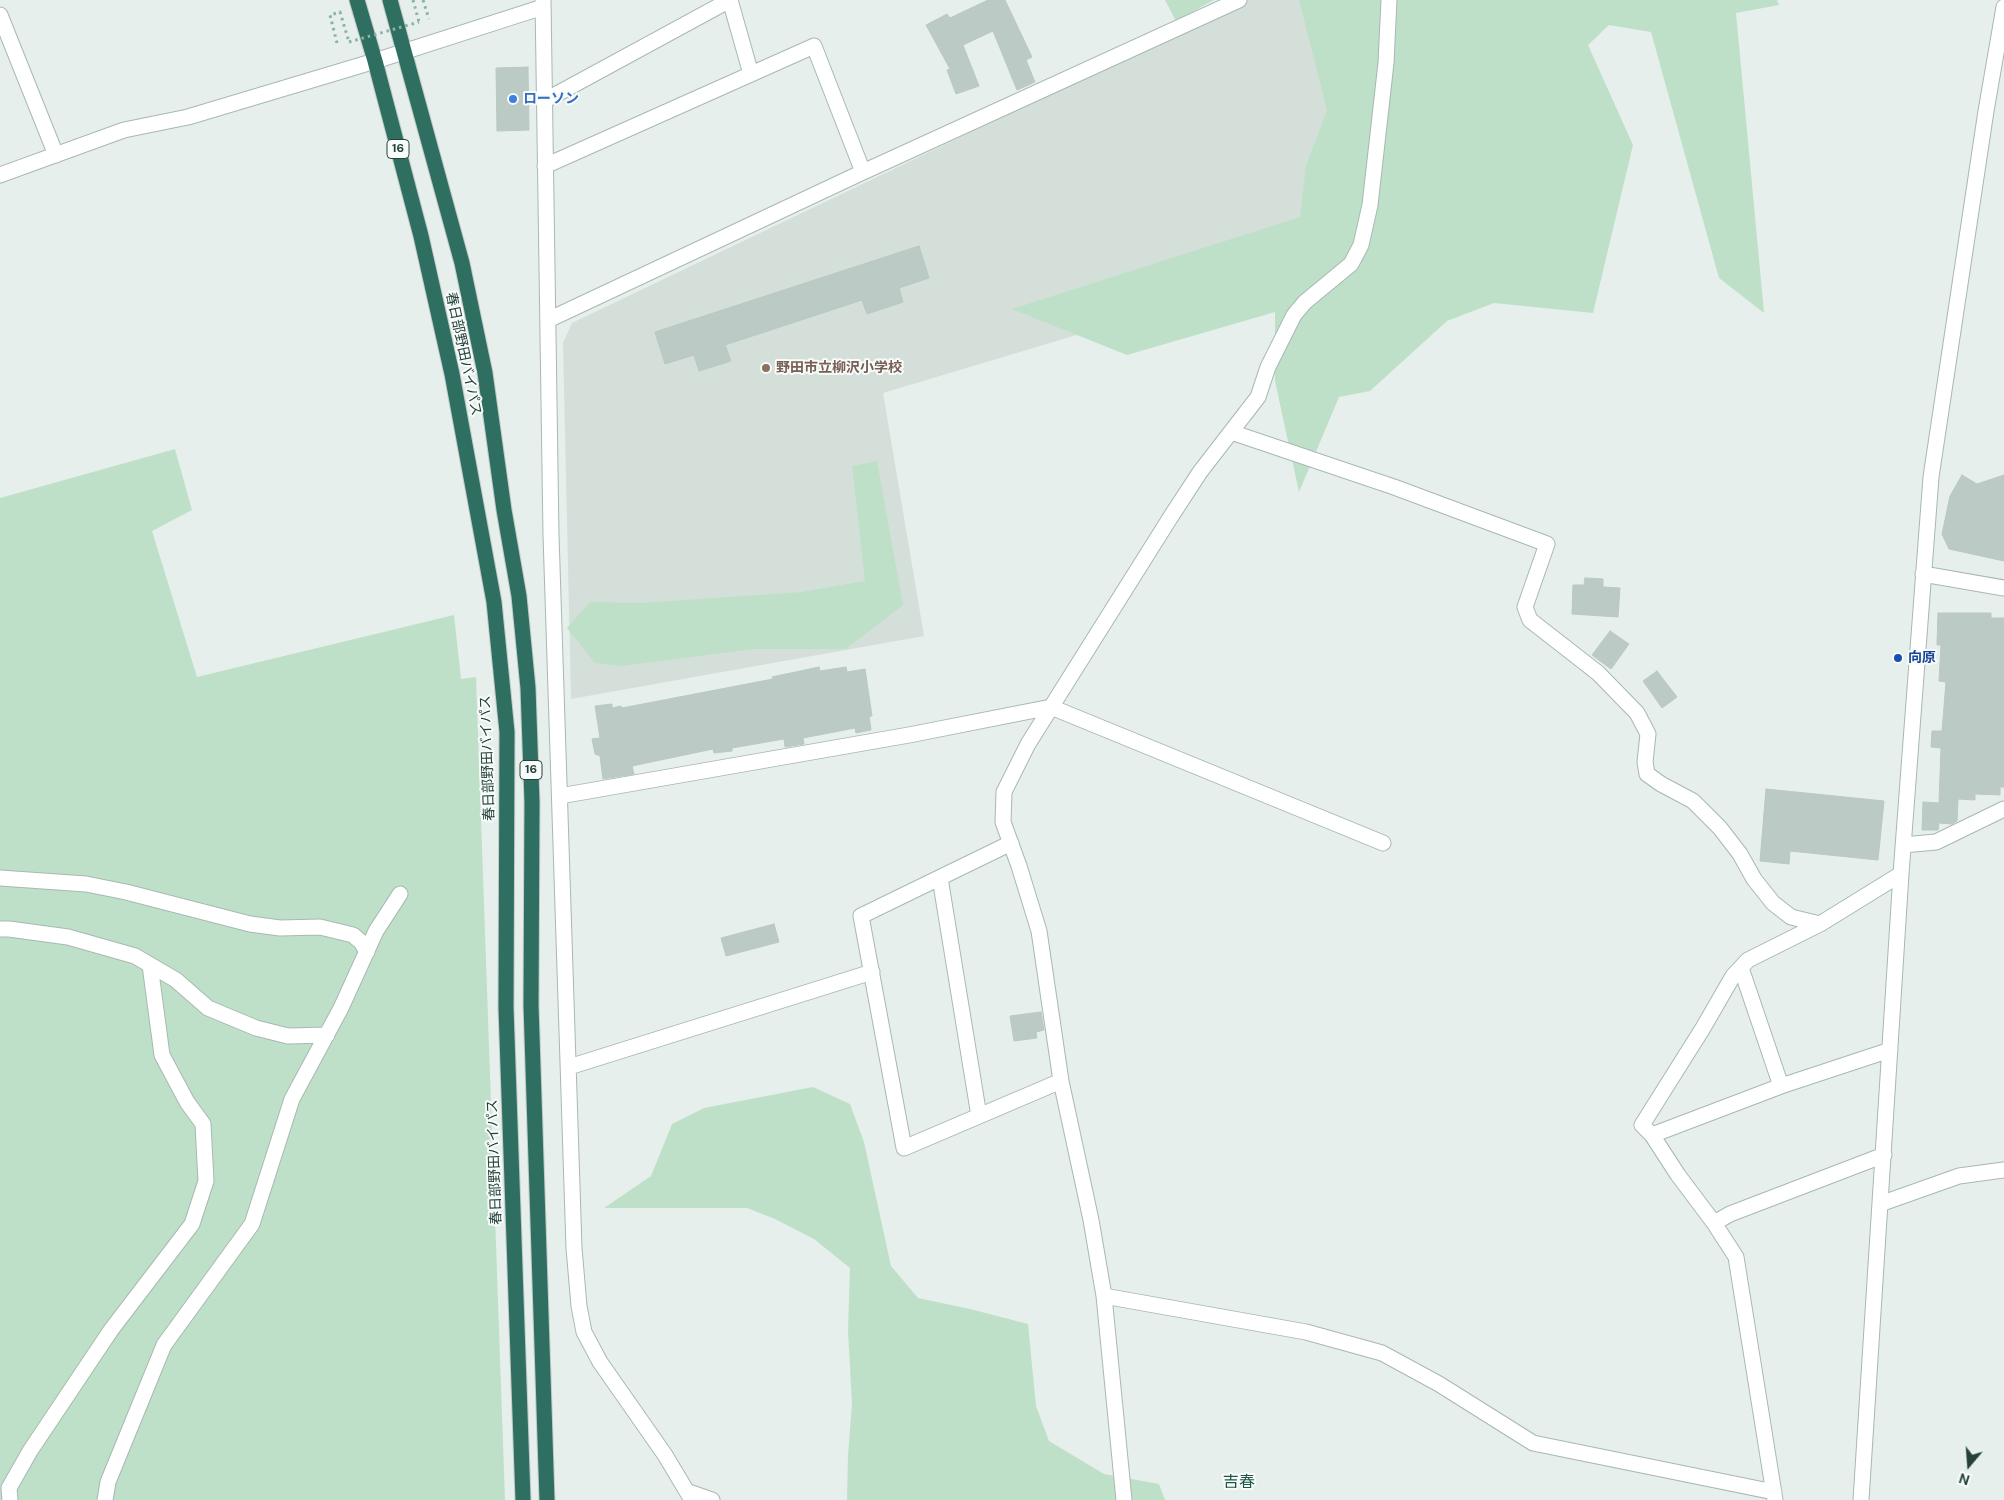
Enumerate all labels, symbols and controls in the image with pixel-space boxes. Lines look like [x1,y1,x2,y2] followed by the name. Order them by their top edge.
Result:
[523,91,579,107] place label: ローソン
[507,93,519,105] marker: ローソン
[387,140,409,158] road number: 16
[442,291,484,417] street label: 春日部野田バイパス
[776,360,902,376] place label: 野田市立柳沢小学校
[760,362,772,374] marker: 野田市立柳沢小学校
[1908,650,1936,666] place label: 向原
[1892,652,1904,664] marker: 向原
[477,695,499,821] street label: 春日部野田バイパス
[520,760,542,780] road number: 16
[484,1099,506,1225] street label: 春日部野田バイパス
[1944,1440,1994,1490] north arrow
[1957,1469,1972,1489] text: N
[1223,1473,1255,1493] district label: 吉春

